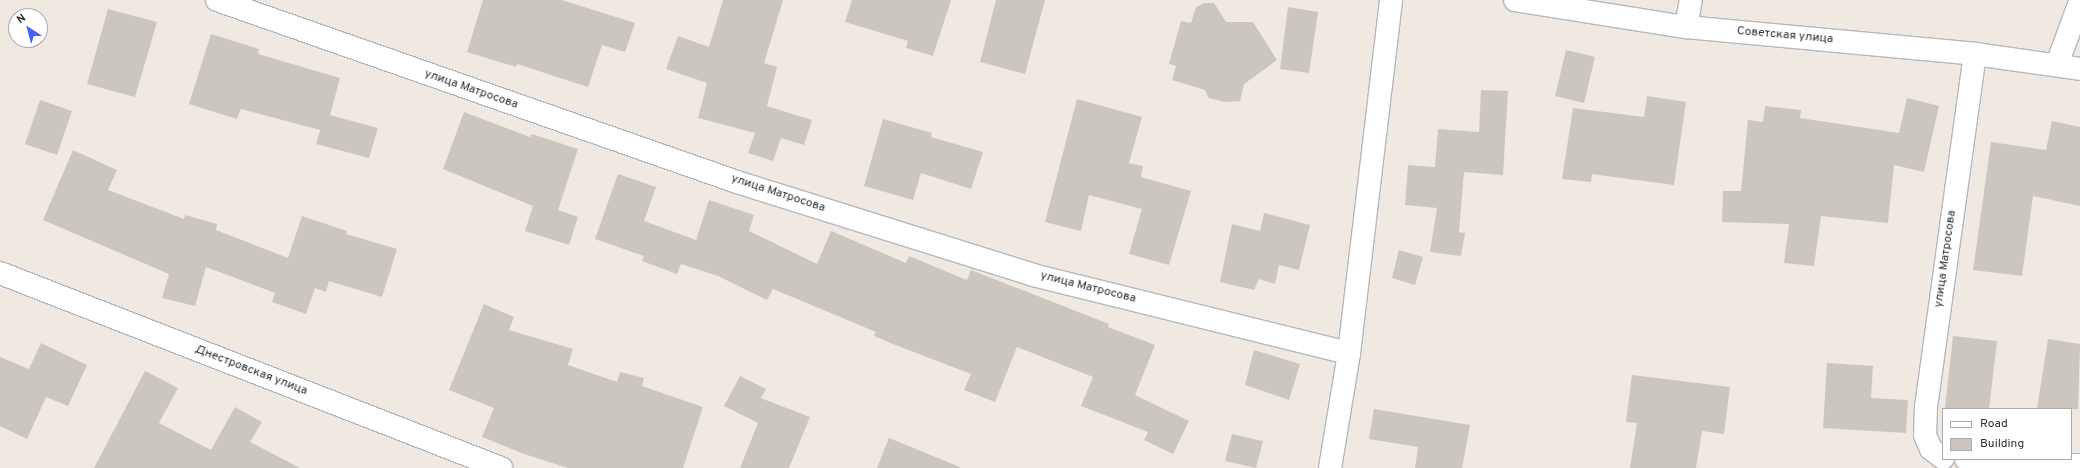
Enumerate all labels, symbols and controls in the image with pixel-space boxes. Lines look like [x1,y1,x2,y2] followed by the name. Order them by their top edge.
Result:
[8,8,48,48] north arrow
[14,11,29,27] text: N
[1736,25,1834,47] street label: Советская улица
[422,67,520,113] street label: улица Матросова
[729,172,827,216] street label: улица Матросова
[1932,209,1960,309] street label: улица Матросова
[1039,269,1137,307] street label: улица Матросова
[193,343,309,399] street label: Днестровская улица
[1942,408,2072,460] legend
[1980,416,2008,432] text: Road
[1980,436,2024,452] text: Building

